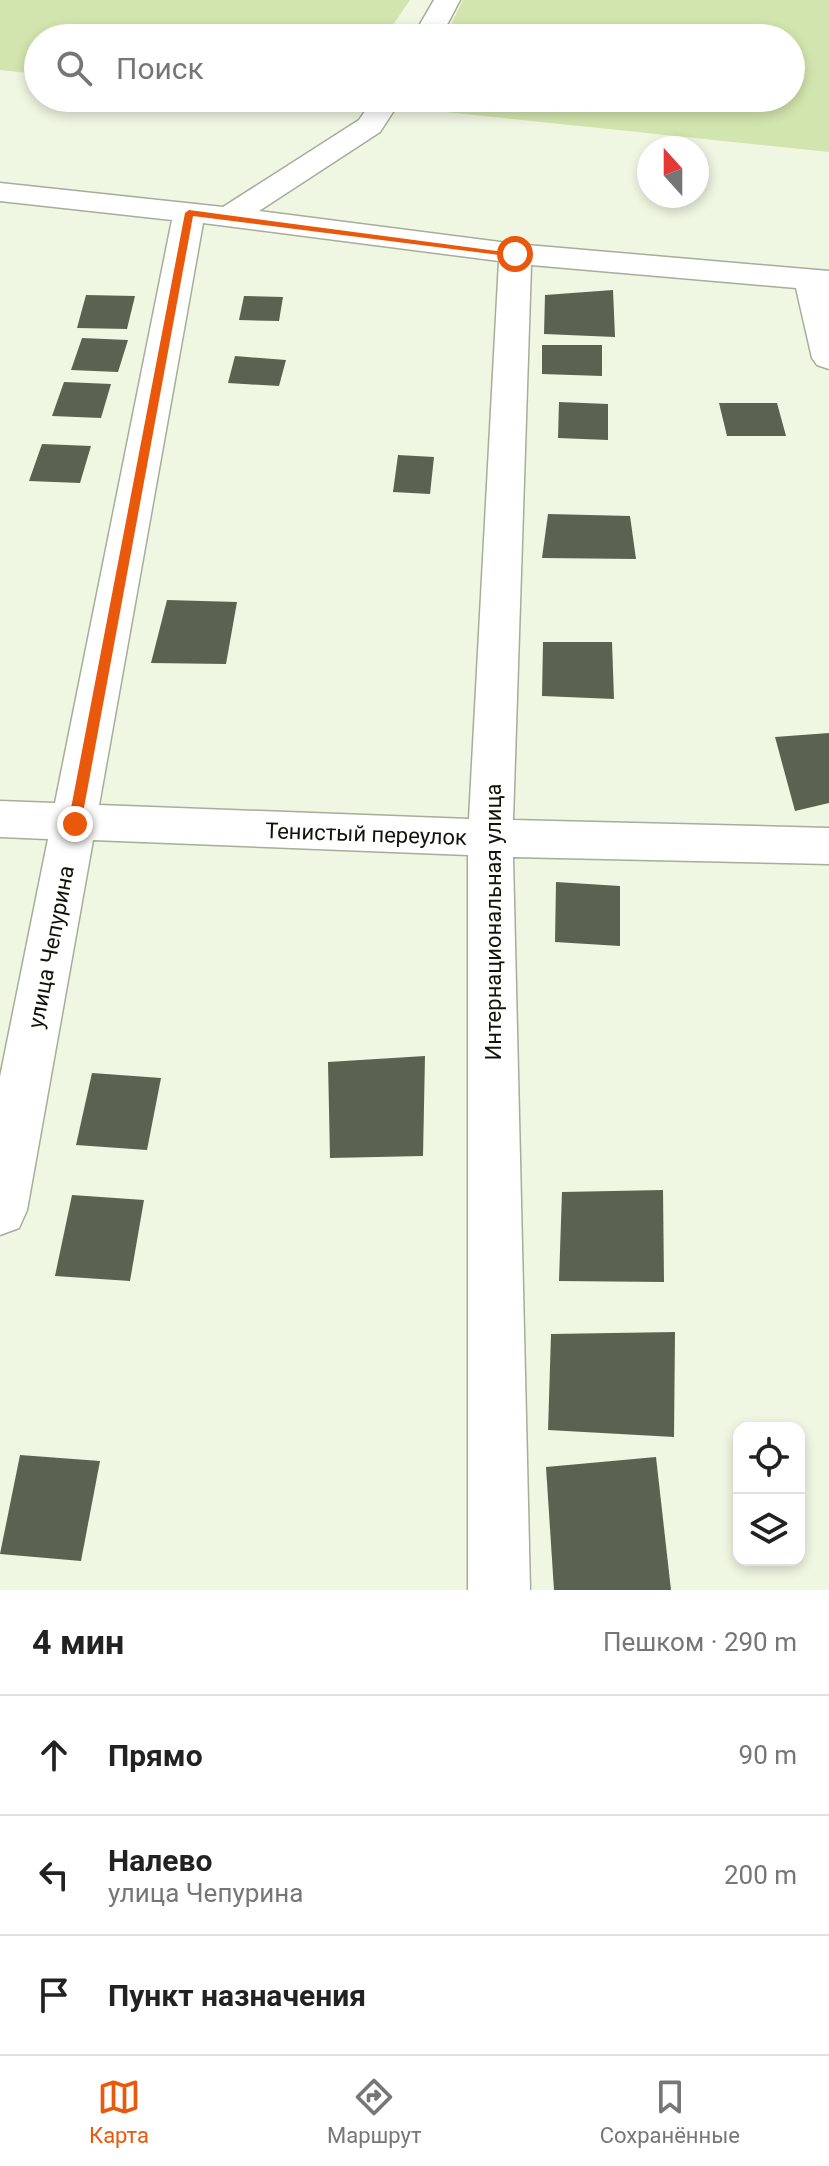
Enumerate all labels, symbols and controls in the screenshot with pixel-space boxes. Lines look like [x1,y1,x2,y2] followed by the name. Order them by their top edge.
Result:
[24,24,805,112] search box
[52,46,96,90] icon: search
[116,51,204,86] text: Поиск
[637,136,709,208] north arrow
[497,236,533,272] route start
[481,784,506,1060] street label: Интернациональная улица
[57,806,93,842] route end
[265,818,467,850] street label: Тенистый переулок
[23,863,79,1031] street label: улица Чепурина
[733,1422,805,1566] map controls
[733,1422,805,1494] button: locate
[733,1494,805,1566] button: layers
[32,1622,124,1662] text: 4 мин
[603,1627,797,1657] text: Пешком · 290 m
[32,1733,76,1777] icon: ahead
[108,1738,203,1773] text: Прямо
[739,1740,797,1770] text: 90 m
[108,1843,212,1878] text: Налево
[32,1853,76,1897] icon: left
[724,1860,797,1890] text: 200 m
[108,1878,303,1908] text: улица Чепурина
[32,1973,76,2017] icon: arrive
[108,1978,366,2013] text: Пункт назначения
[89,2075,149,2148] tab: Карта
[327,2075,422,2148] tab: Маршрут
[600,2075,740,2148] tab: Сохранённые

